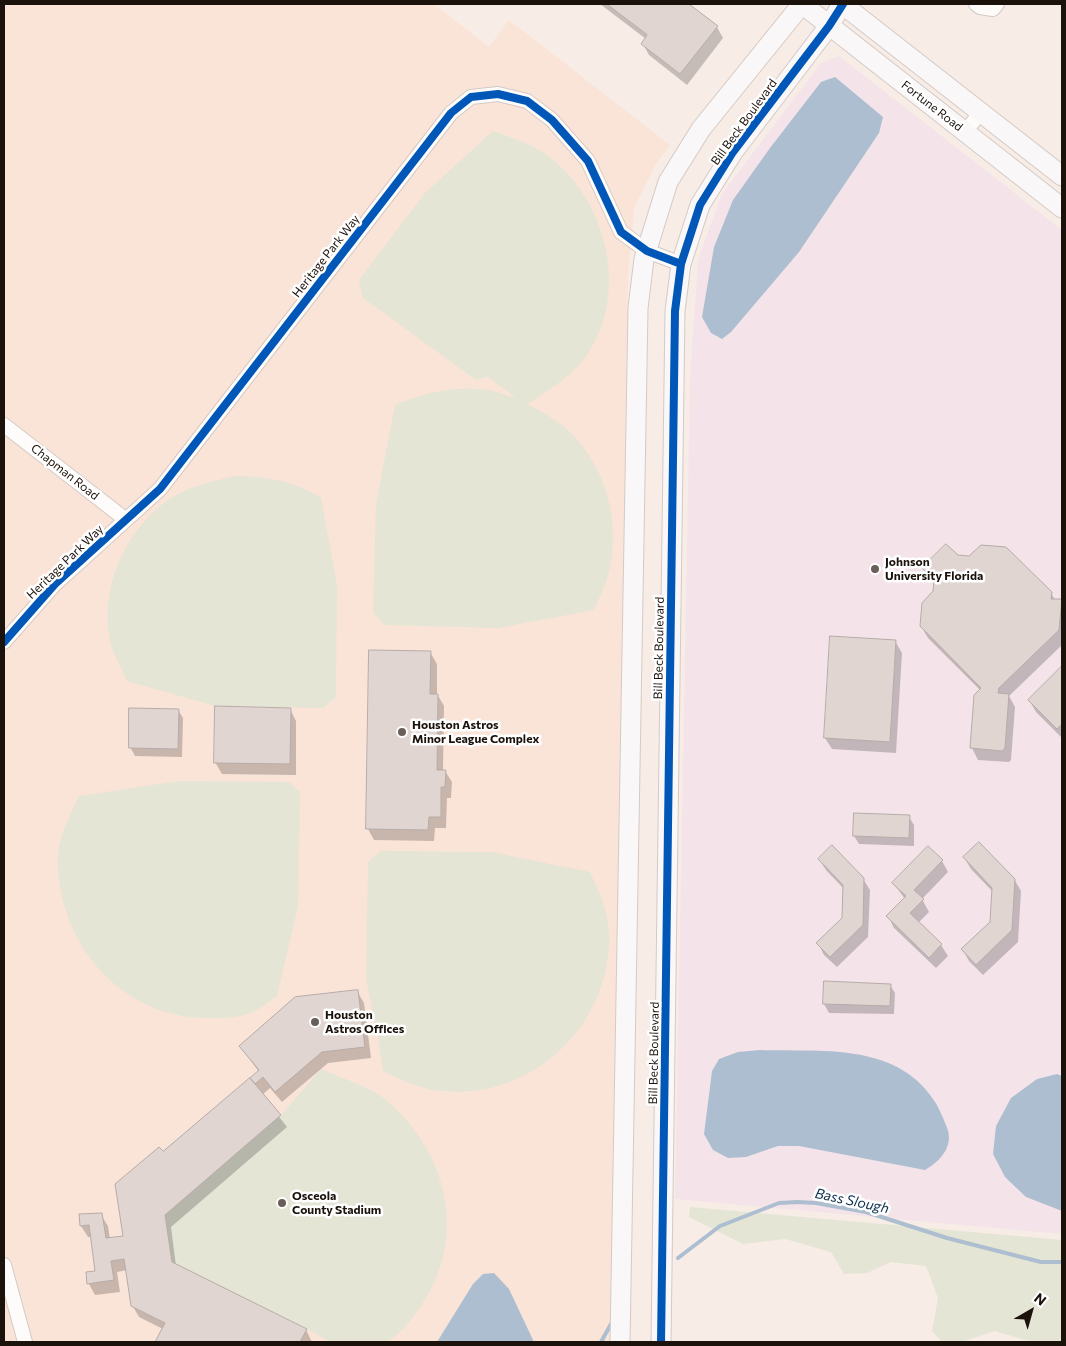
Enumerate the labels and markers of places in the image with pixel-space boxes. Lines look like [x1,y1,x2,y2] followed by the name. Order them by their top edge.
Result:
[885,555,983,583] place label: Johnson University Florida
[869,563,881,575] marker: Johnson University Florida
[412,718,539,746] place label: Houston Astros Minor League Complex
[396,726,408,738] marker: Houston Astros Minor League Complex
[325,1008,404,1036] place label: Houston Astros Offices
[309,1016,321,1028] marker: Houston Astros Offices
[292,1189,381,1217] place label: Osceola County Stadium
[276,1197,288,1209] marker: Osceola County Stadium

